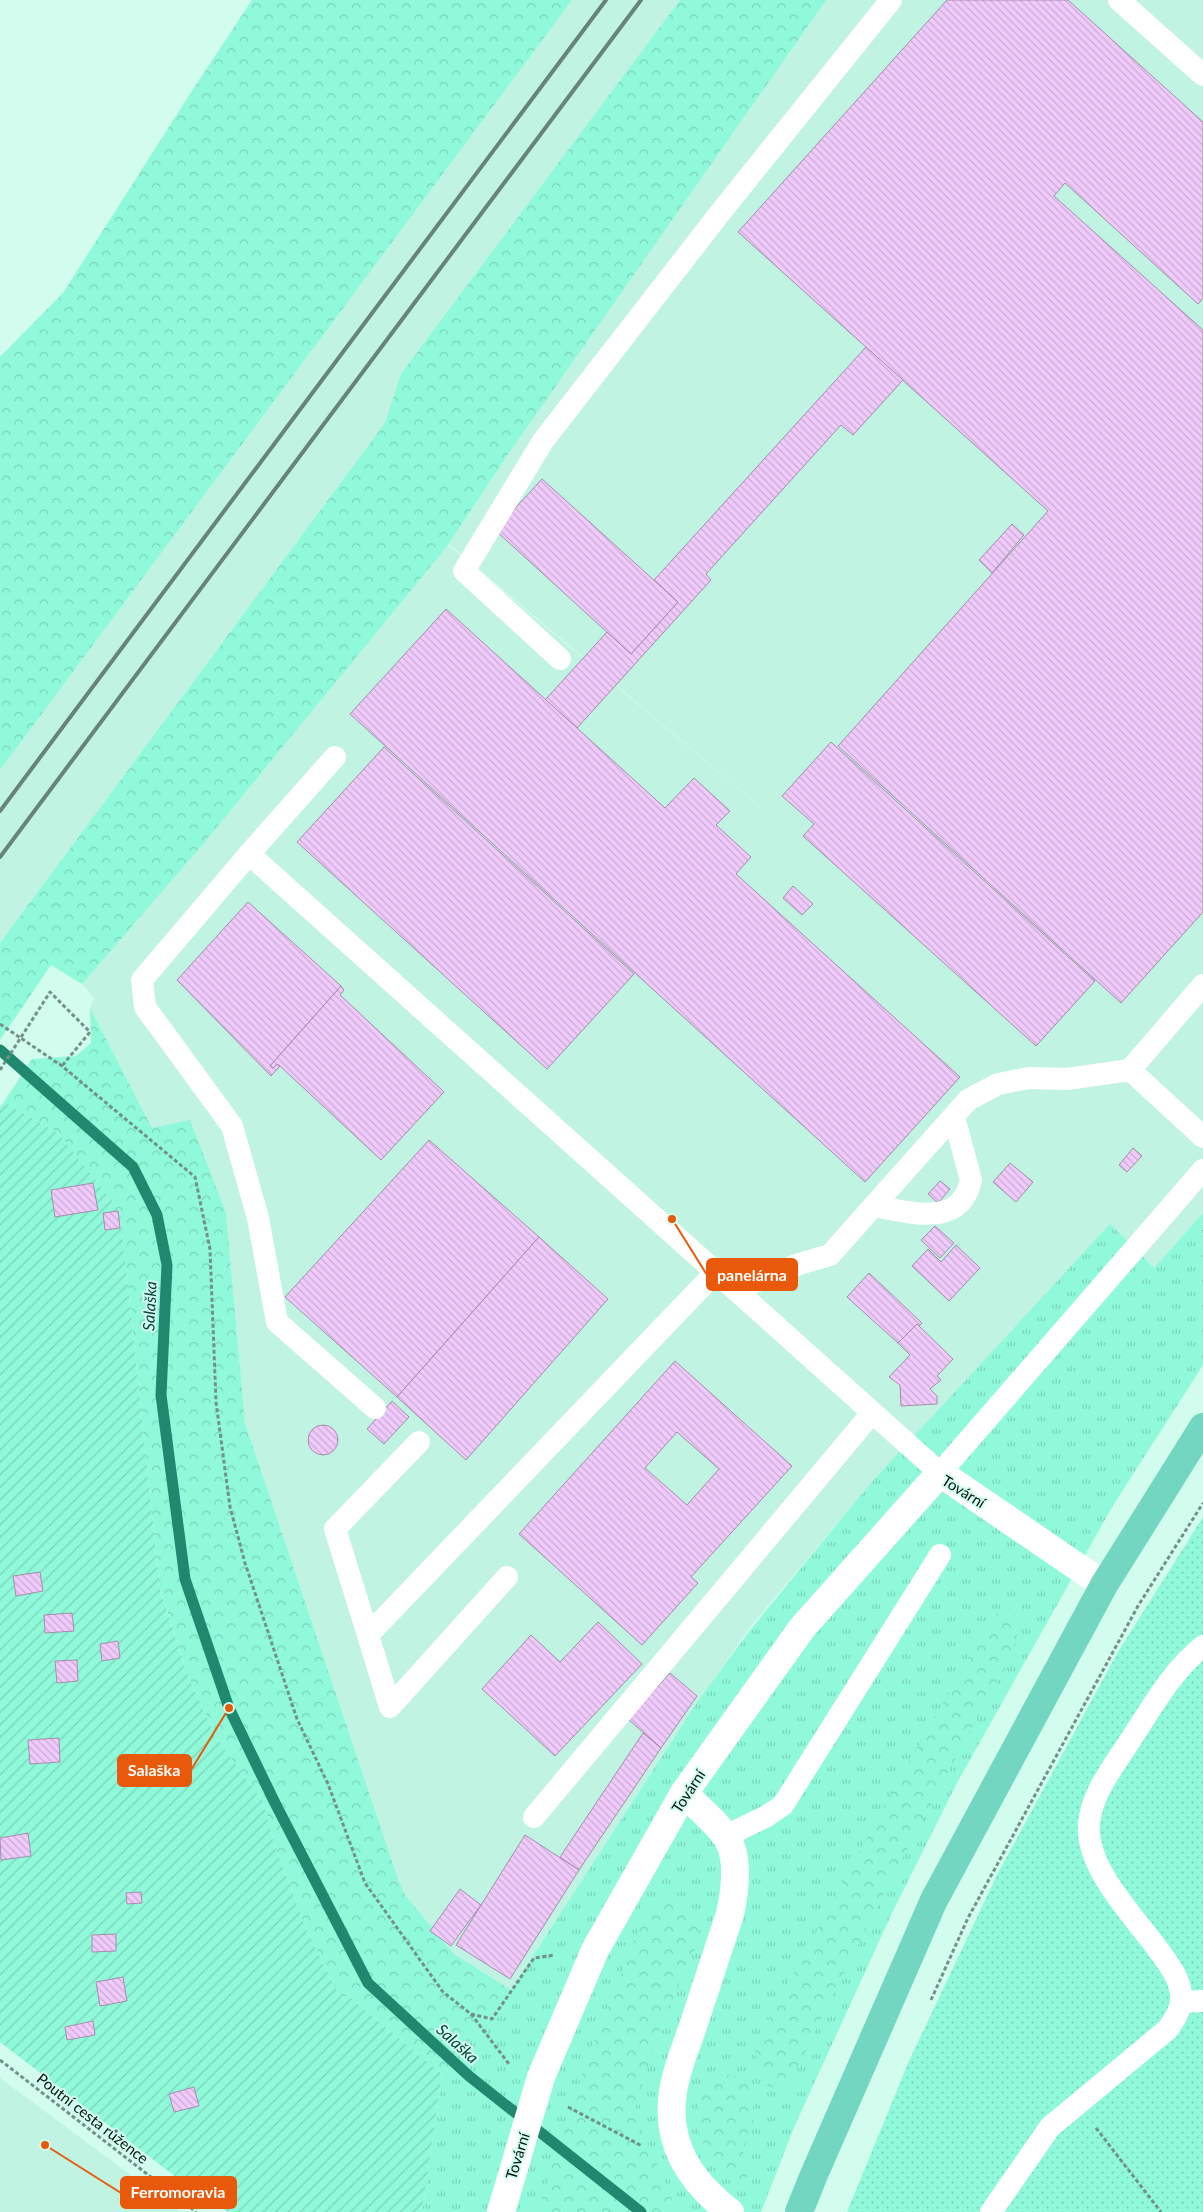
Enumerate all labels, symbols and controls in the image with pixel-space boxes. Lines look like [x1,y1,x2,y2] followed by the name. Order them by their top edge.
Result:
[707,1259,797,1290] callout: panelárna
[717,1265,787,1284] text: panelárna
[138,1281,160,1331] water label: Salaška
[939,1471,990,1512] street label: Tovární
[118,1755,191,1786] callout: Salaška
[128,1760,180,1779] text: Salaška
[667,1765,709,1816] street label: Tovární
[433,2019,483,2067] water label: Salaška
[34,2069,152,2167] street label: Poutní cesta růžence
[501,2129,533,2181] street label: Tovární
[121,2177,236,2208] callout: Ferromoravia
[131,2182,225,2201] text: Ferromoravia

